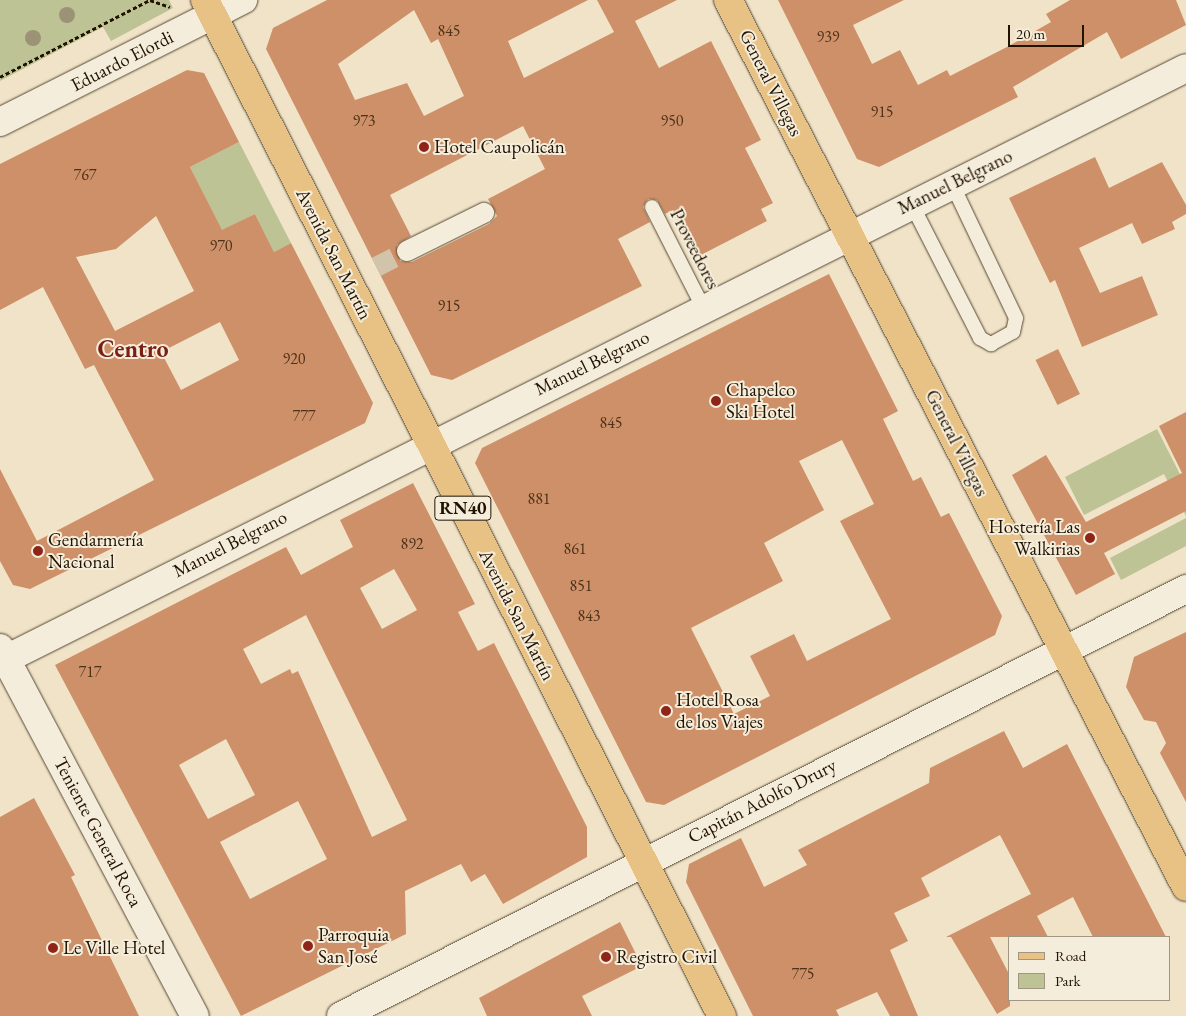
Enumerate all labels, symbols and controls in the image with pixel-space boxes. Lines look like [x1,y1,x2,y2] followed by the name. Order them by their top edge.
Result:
[1011,15,1087,47] scale bar
[437,21,461,41] house number: 845
[1016,24,1045,43] text: 20 m
[67,25,177,97] street label: Eduardo Elordi
[734,26,808,140] street label: General Villegas
[816,27,840,47] house number: 939
[870,102,894,122] house number: 915
[352,111,376,131] house number: 973
[660,111,684,131] house number: 950
[434,136,565,158] place label: Hotel Caupolicán
[418,141,430,153] marker: Hotel Caupolicán
[894,144,1016,220] street label: Manuel Belgrano
[73,165,97,185] house number: 767
[291,185,377,323] street label: Avenida San Martín
[665,205,725,293] street label: Proveedores
[209,236,233,256] house number: 970
[437,296,461,316] house number: 915
[531,325,653,401] street label: Manuel Belgrano
[98,335,168,363] district label: Centro
[282,349,306,369] house number: 920
[726,379,795,423] place label: Chapelco Ski Hotel
[920,386,994,500] street label: General Villegas
[710,395,722,407] marker: Chapelco Ski Hotel
[292,406,316,426] house number: 777
[599,413,623,433] house number: 845
[527,489,551,509] house number: 881
[434,492,492,524] road number: RN40
[169,505,291,583] street label: Manuel Belgrano
[988,516,1080,560] place label: Hostería Las Walkirias
[48,529,144,573] place label: Gendarmería Nacional
[1084,532,1096,544] marker: Hostería Las Walkirias
[400,534,424,554] house number: 892
[563,539,587,559] house number: 861
[32,545,44,557] marker: Gendarmería Nacional
[474,546,560,684] street label: Avenida San Martín
[569,576,593,596] house number: 851
[577,606,601,626] house number: 843
[78,662,102,682] house number: 717
[676,689,763,733] place label: Hotel Rosa de los Viajes
[660,705,672,717] marker: Hotel Rosa de los Viajes
[49,753,147,911] street label: Teniente General Roca
[684,754,840,848] street label: Capitán Adolfo Drury
[318,924,389,968] place label: Parroquia San José
[1008,936,1171,1001] legend
[63,937,165,959] place label: Le Ville Hotel
[302,940,314,952] marker: Parroquia San José
[47,942,59,954] marker: Le Ville Hotel
[616,946,717,968] place label: Registro Civil
[1055,946,1086,965] text: Road
[600,951,612,963] marker: Registro Civil
[791,964,815,984] house number: 775
[1055,971,1081,990] text: Park

